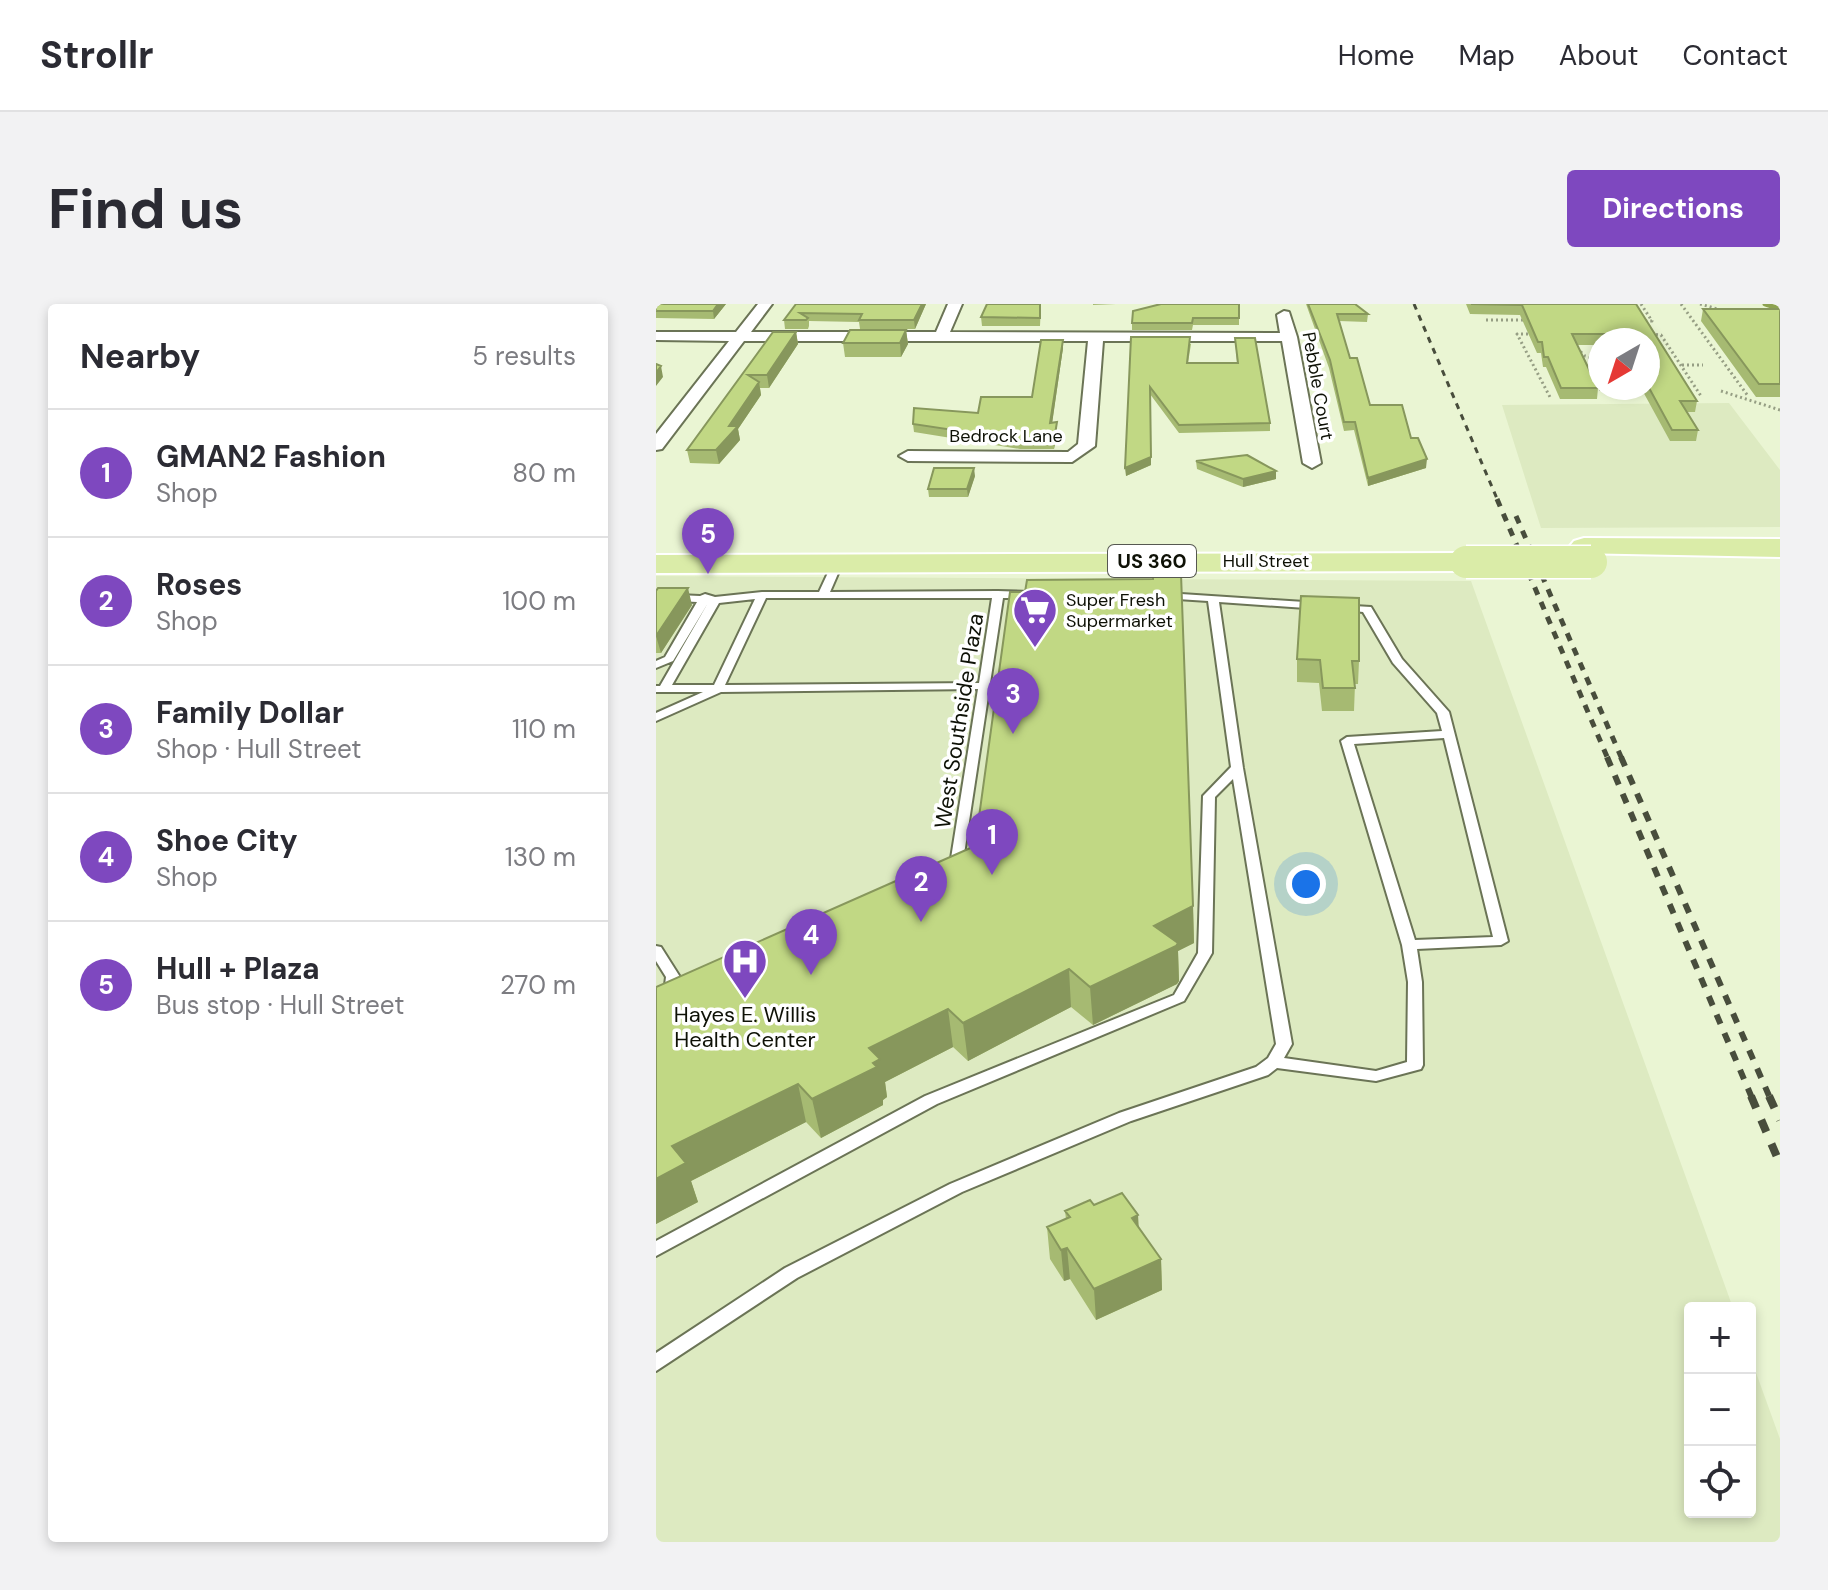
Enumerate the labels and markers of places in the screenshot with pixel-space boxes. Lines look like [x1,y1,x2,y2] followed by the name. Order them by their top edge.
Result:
[682,508,734,574] pin: 5
[1011,586,1059,649] supermarket icon: Super Fresh Supermarket
[1066,588,1173,633] place label: Super Fresh Supermarket
[987,668,1039,734] pin: 3
[966,809,1018,875] pin: 1
[895,856,947,922] pin: 2
[785,909,837,975] pin: 4
[721,937,769,1000] hospital icon: Hayes E. Willis Health Center
[674,1000,816,1054] place label: Hayes E. Willis Health Center

